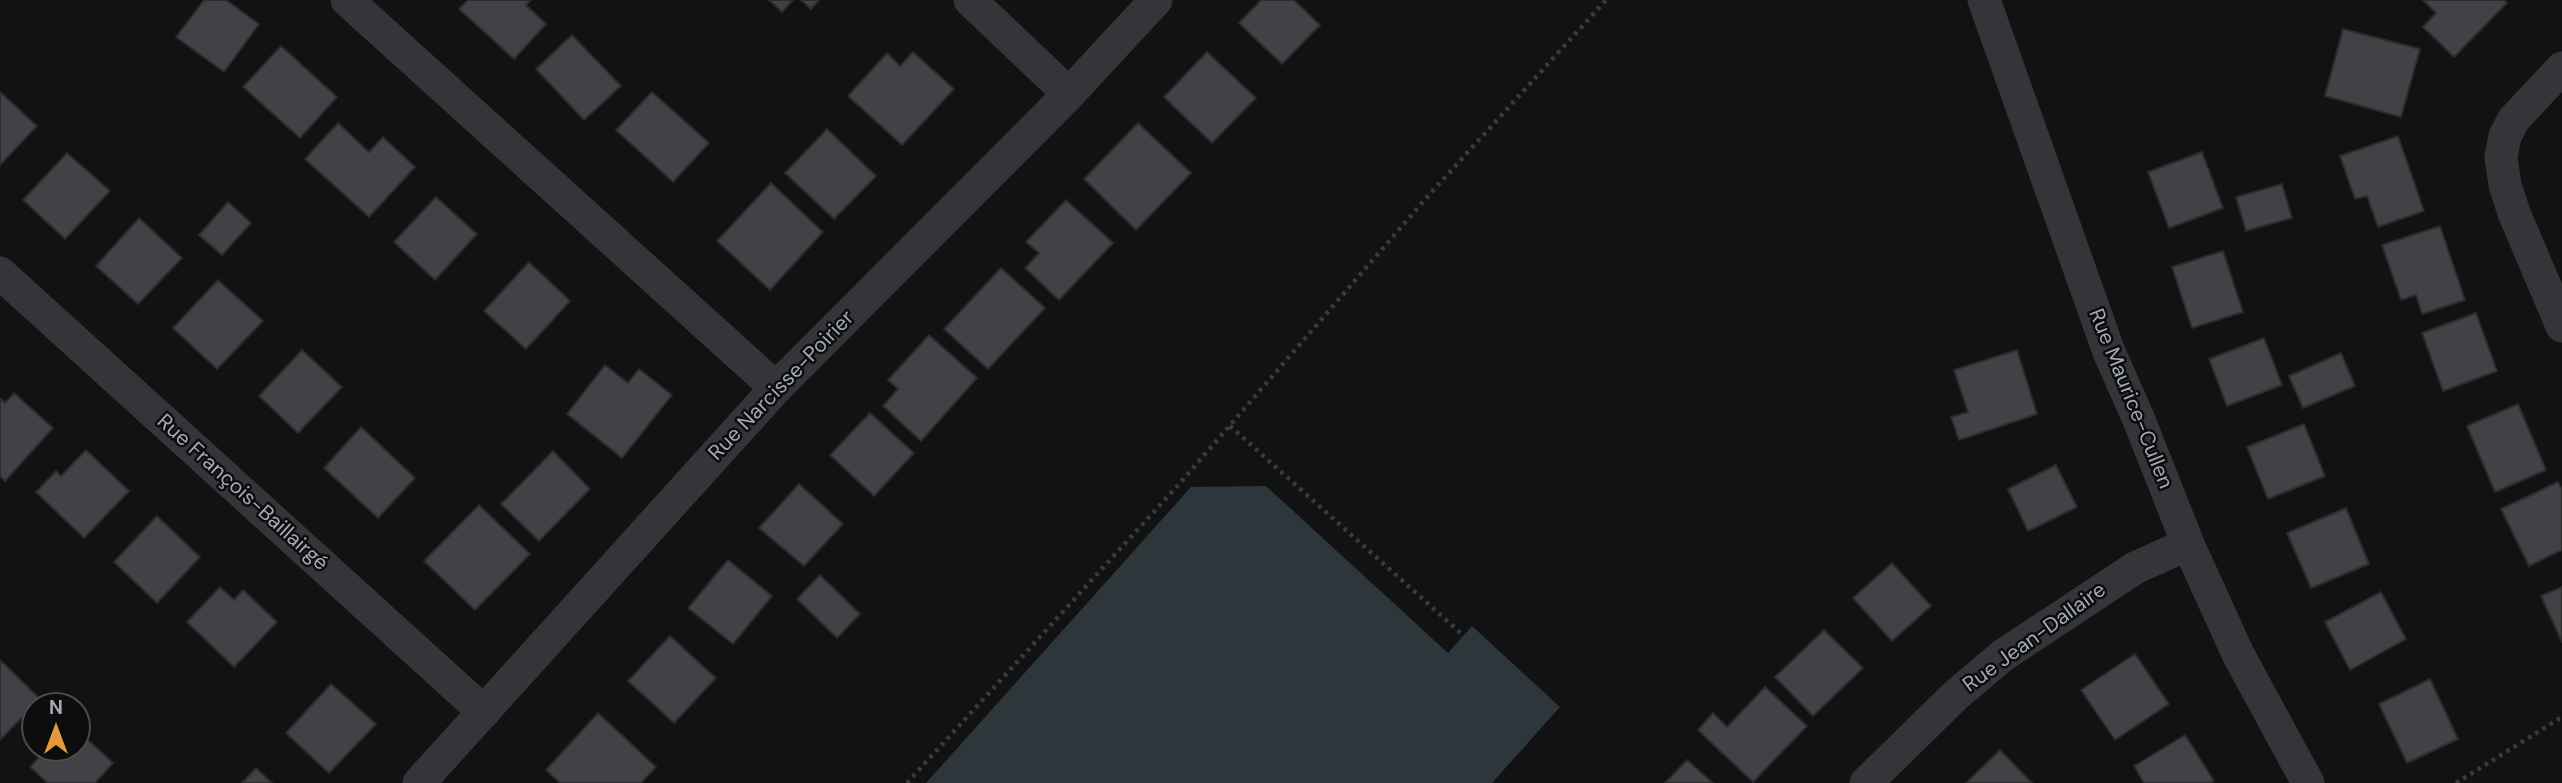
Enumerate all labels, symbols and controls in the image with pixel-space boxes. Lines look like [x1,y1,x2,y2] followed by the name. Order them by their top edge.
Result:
[2082,305,2178,493] street label: Rue Maurice-Cullen
[704,306,860,466] street label: Rue Narcisse-Poirier
[151,409,333,577] street label: Rue François-Baillairgé
[1959,578,2111,698] street label: Rue Jean-Dallaire
[21,692,91,762] north arrow
[49,695,63,720] text: N

